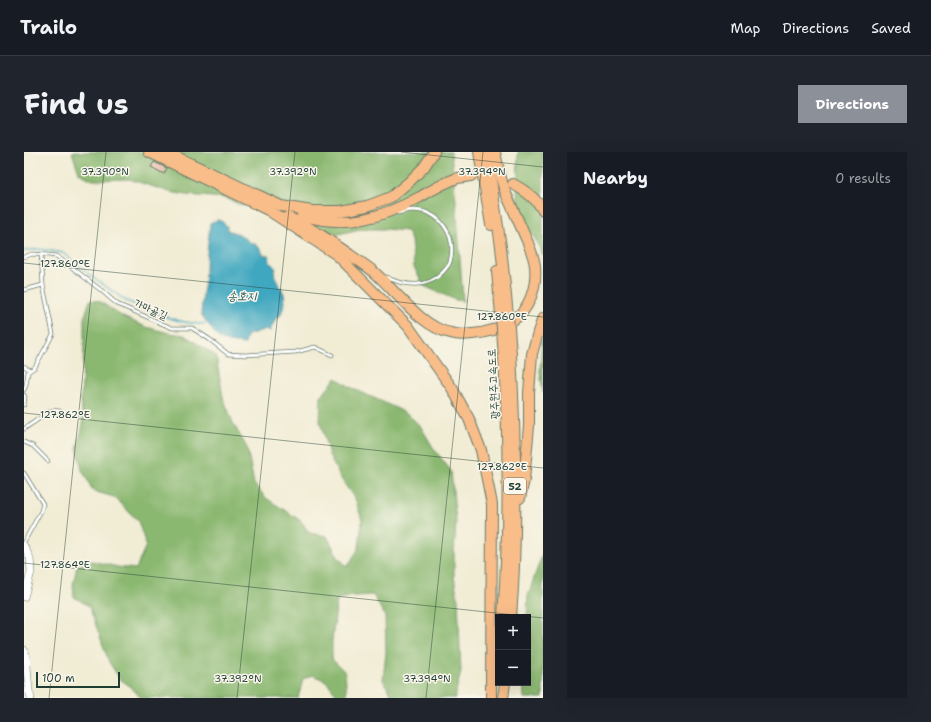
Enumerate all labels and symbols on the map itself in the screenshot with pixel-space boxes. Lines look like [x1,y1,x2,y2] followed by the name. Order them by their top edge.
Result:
[81,165,129,178] text: 37.390°N
[269,165,317,178] text: 37.392°N
[458,165,506,178] text: 37.394°N
[40,257,90,270] text: 127.860°E
[228,288,258,304] water label: 송호지
[132,295,170,324] street label: 가마골길
[477,310,527,323] text: 127.860°E
[484,348,503,420] street label: 광주원주고속도로
[40,408,90,421] text: 127.862°E
[477,460,527,473] text: 127.862°E
[504,478,526,494] road number: 52
[40,558,90,571] text: 127.864°E
[36,670,120,689] scale bar
[214,672,262,685] text: 37.392°N
[403,672,451,685] text: 37.394°N

